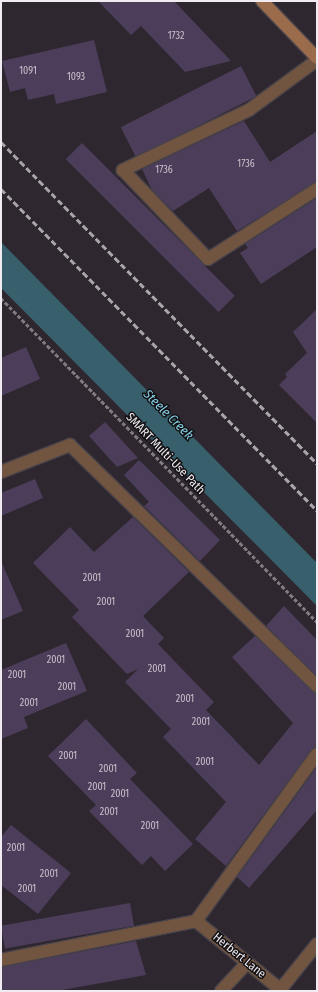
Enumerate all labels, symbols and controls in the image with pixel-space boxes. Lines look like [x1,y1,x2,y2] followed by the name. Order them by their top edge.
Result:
[168,31,184,43] house number: 1732
[19,66,37,78] house number: 1091
[67,72,85,84] house number: 1093
[237,159,255,171] house number: 1736
[155,165,173,177] house number: 1736
[140,387,196,443] water label: Steele Creek
[123,410,207,498] street label: SMART Multi-Use Path
[83,573,101,585] house number: 2001
[97,597,115,609] house number: 2001
[126,629,144,641] house number: 2001
[47,655,65,667] house number: 2001
[148,664,166,676] house number: 2001
[8,670,26,682] house number: 2001
[58,682,76,694] house number: 2001
[176,694,194,706] house number: 2001
[20,698,38,710] house number: 2001
[192,717,210,729] house number: 2001
[59,751,77,763] house number: 2001
[196,757,214,769] house number: 2001
[99,764,117,776] house number: 2001
[88,782,106,794] house number: 2001
[111,789,129,801] house number: 2001
[100,807,118,819] house number: 2001
[141,821,159,833] house number: 2001
[7,843,25,855] house number: 2001
[40,869,58,881] house number: 2001
[18,884,36,896] house number: 2001
[210,930,268,982] street label: Herbert Lane

